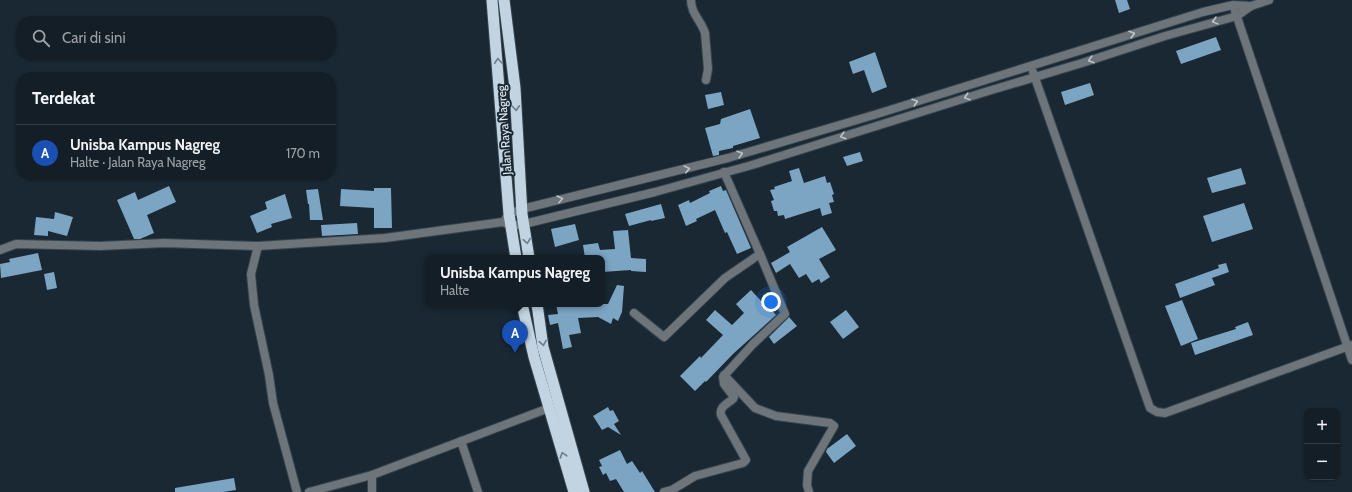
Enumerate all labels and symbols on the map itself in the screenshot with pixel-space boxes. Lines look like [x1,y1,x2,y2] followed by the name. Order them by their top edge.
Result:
[1212,17,1219,25] one-way arrow
[1128,30,1135,39] one-way arrow
[1088,55,1095,64] one-way arrow
[493,58,502,64] one-way arrow
[493,84,515,176] street label: Jalan Raya Nagreg
[963,92,970,101] one-way arrow
[911,98,918,107] one-way arrow
[512,105,520,111] one-way arrow
[839,131,846,140] one-way arrow
[736,151,743,159] one-way arrow
[683,165,690,173] one-way arrow
[557,196,563,204] one-way arrow
[522,238,531,244] one-way arrow
[761,292,781,312] your location
[502,320,528,353] pin: A
[538,339,546,346] one-way arrow
[559,451,568,458] one-way arrow

